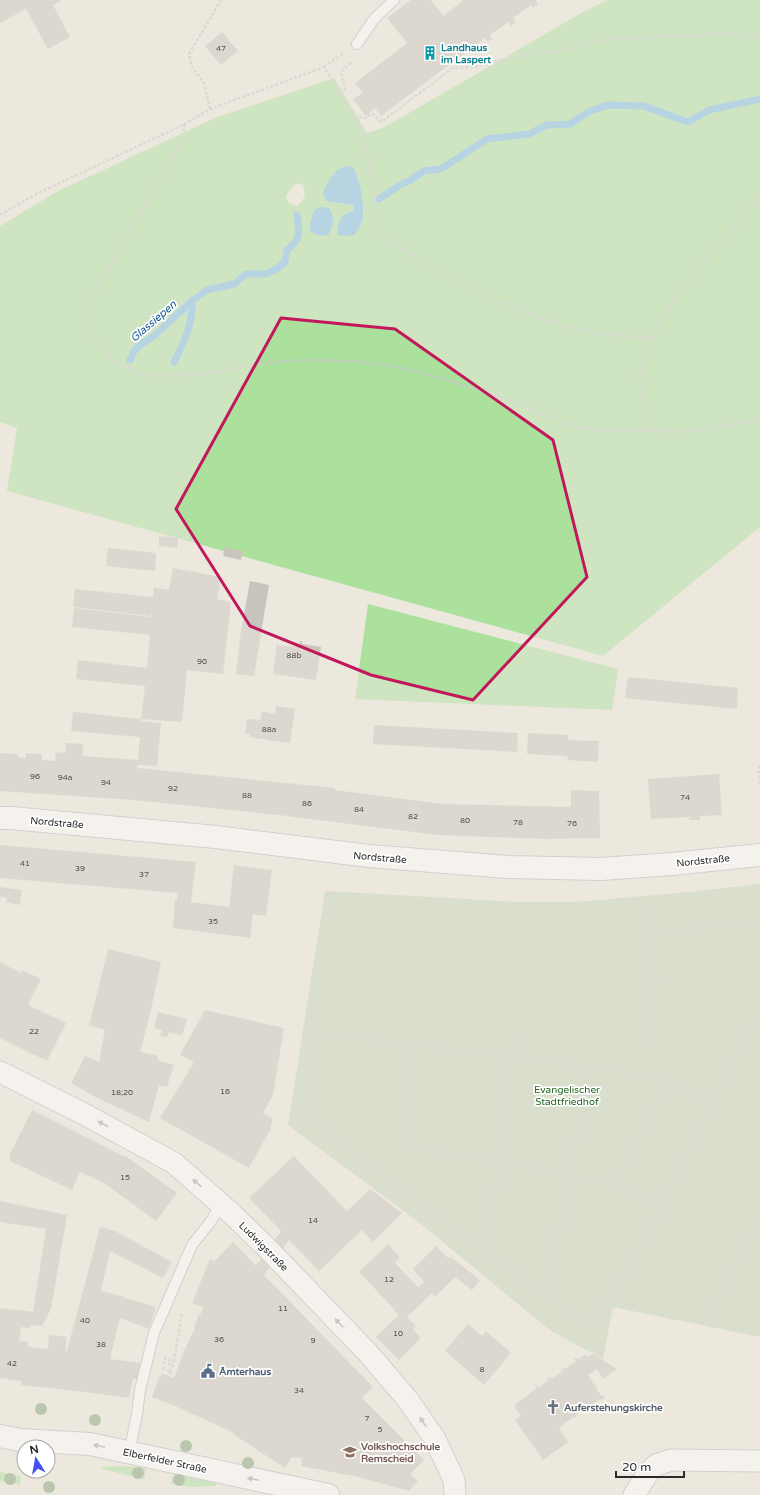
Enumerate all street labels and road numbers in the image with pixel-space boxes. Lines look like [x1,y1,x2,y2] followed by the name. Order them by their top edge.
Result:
[30,815,85,831] street label: Nordstraße
[353,850,408,866] street label: Nordstraße
[676,852,731,870] street label: Nordstraße
[236,1220,291,1274] street label: Ludwigstraße
[122,1446,208,1476] street label: Elberfelder Straße

